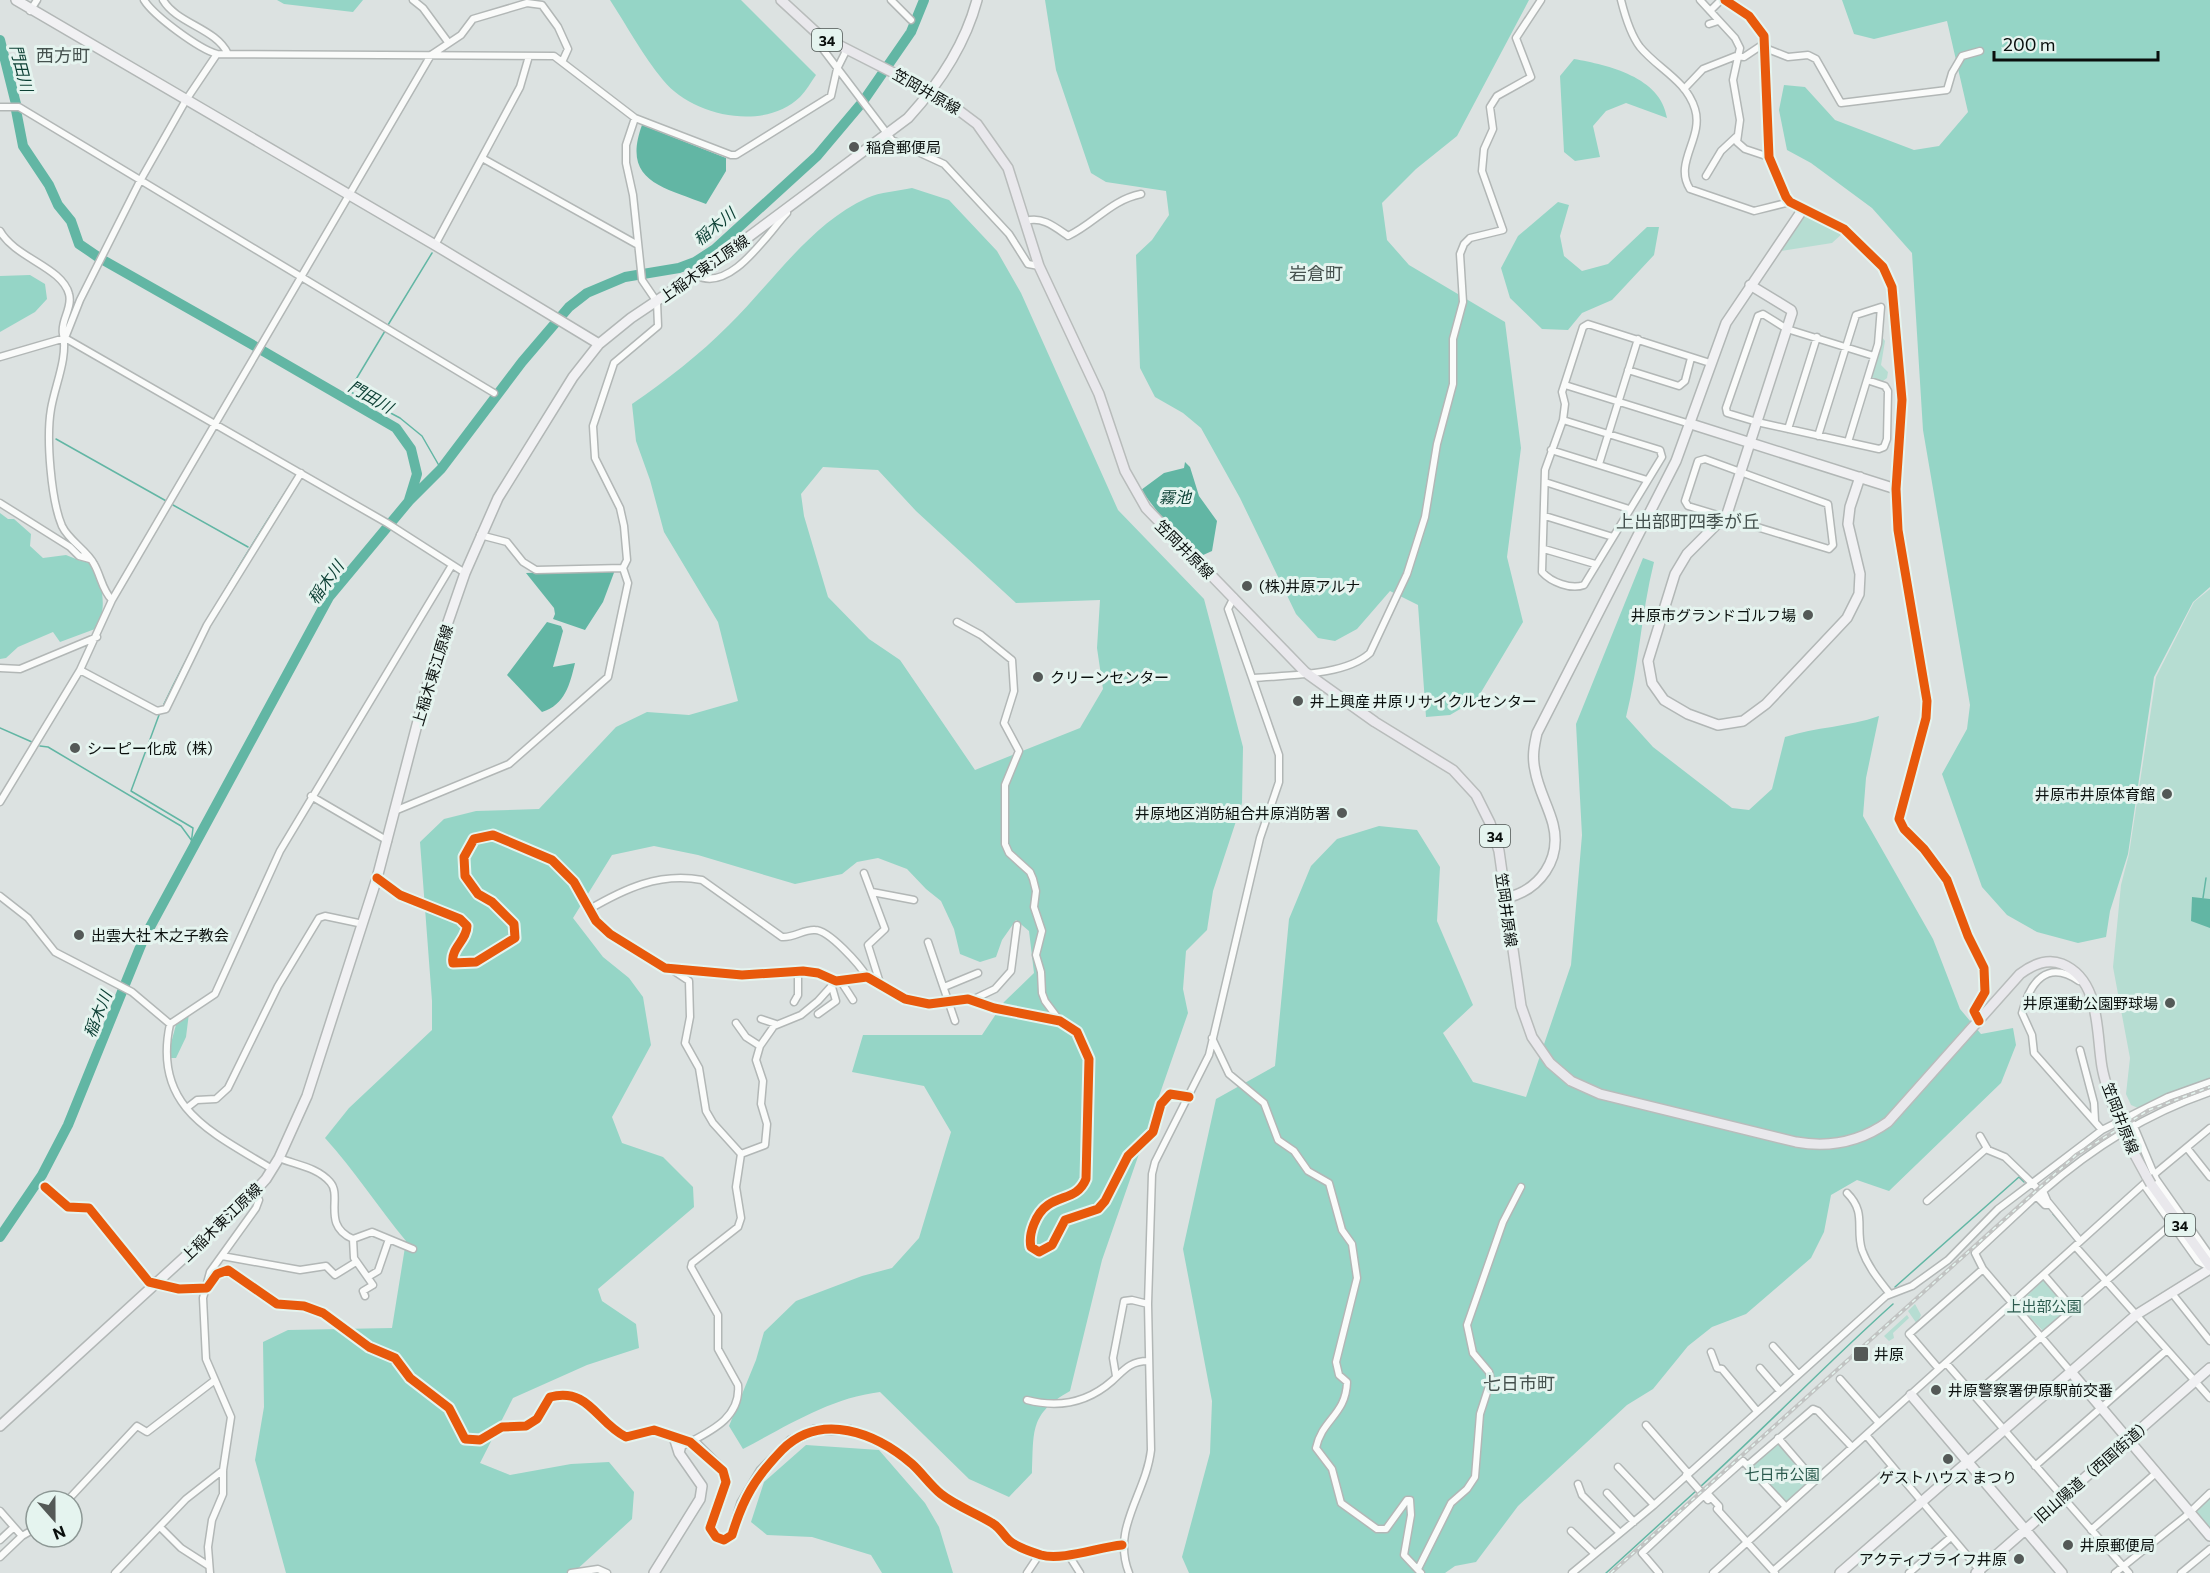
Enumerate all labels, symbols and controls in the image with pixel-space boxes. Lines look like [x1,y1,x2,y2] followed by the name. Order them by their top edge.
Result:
[1994,24,2158,62] scale bar
[812,29,842,51] road number: 34
[2003,33,2056,55] text: 200 m
[7,42,38,96] water label: 門田川
[36,44,90,66] district label: 西方町
[890,64,964,118] street label: 笠岡井原線
[866,138,941,156] place label: 稲倉郵便局
[847,140,861,154] marker: 稲倉郵便局
[689,202,740,248] water label: 稲木川
[656,231,752,305] street label: 上稲木東江原線
[1289,262,1343,284] district label: 岩倉町
[345,376,398,417] water label: 門田川
[1159,487,1193,506] water label: 霧池
[1616,510,1760,532] district label: 上出部町四季が丘
[1152,516,1218,582] street label: 笠岡井原線
[303,555,348,607] water label: 稲木川
[1259,577,1360,595] place label: (株)井原アルナ
[1240,579,1254,593] marker: (株)井原アルナ
[1631,606,1796,624] place label: 井原市グランドゴルフ場
[1801,608,1815,622] marker: 井原市グランドゴルフ場
[408,622,456,728] street label: 上稲木東江原線
[1050,668,1169,686] place label: クリーンセンター
[1031,670,1045,684] marker: クリーンセンター
[1310,692,1537,710] place label: 井上興産 井原リサイクルセンター
[1291,694,1305,708] marker: 井上興産 井原リサイクルセンター
[87,739,222,757] place label: シーピー化成（株）
[68,741,82,755] marker: シーピー化成（株）
[2035,785,2155,803] place label: 井原市井原体育館
[2160,787,2174,801] marker: 井原市井原体育館
[1135,804,1330,822] place label: 井原地区消防組合井原消防署
[1335,806,1349,820] marker: 井原地区消防組合井原消防署
[1480,825,1510,847] road number: 34
[1493,872,1521,948] street label: 笠岡井原線
[91,926,229,944] place label: 出雲大社 木之子教会
[72,928,86,942] marker: 出雲大社 木之子教会
[79,986,116,1040] water label: 稲木川
[2023,994,2158,1012] place label: 井原運動公園野球場
[2163,996,2177,1010] marker: 井原運動公園野球場
[2099,1080,2143,1156] street label: 笠岡井原線
[177,1179,265,1265] street label: 上稲木東江原線
[2165,1214,2195,1236] road number: 34
[2006,1297,2082,1315] park label: 上出部公園
[1852,1345,1870,1363] marker: 井原
[1874,1345,1904,1363] place label: 井原
[1483,1372,1555,1394] district label: 七日市町
[1948,1381,2113,1399] place label: 井原警察署伊原駅前交番
[1929,1383,1943,1397] marker: 井原警察署伊原駅前交番
[2030,1414,2156,1526] street label: 旧山陽道（西国街道）
[1941,1452,1955,1466] marker: ゲストハウス まつり
[1744,1465,1820,1483] park label: 七日市公園
[1879,1468,2017,1486] place label: ゲストハウス まつり
[24,1489,84,1549] north arrow
[51,1522,69,1544] text: N
[2080,1536,2155,1554] place label: 井原郵便局
[2061,1538,2075,1552] marker: 井原郵便局
[1859,1550,2007,1568] place label: アクティブライフ井原
[2012,1552,2026,1566] marker: アクティブライフ井原

